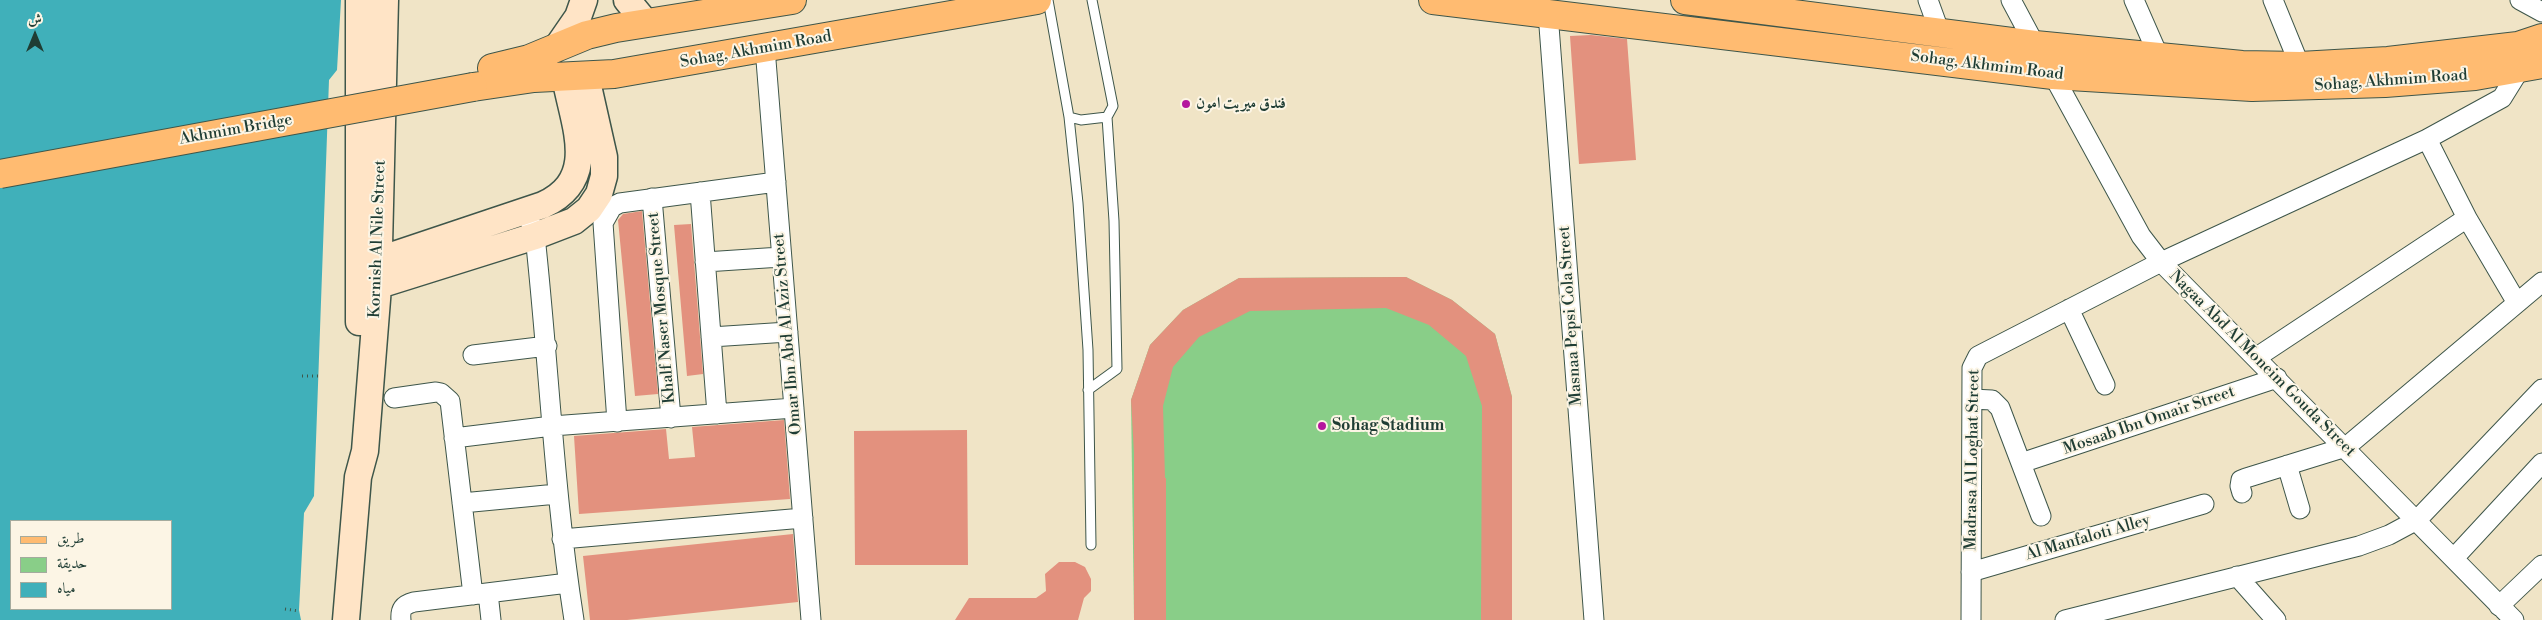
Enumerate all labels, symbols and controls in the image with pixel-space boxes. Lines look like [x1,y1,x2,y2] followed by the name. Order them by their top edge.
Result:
[10,10,60,60] north arrow
[28,11,42,29] text: ش
[679,27,833,73] street label: Sohag, Akhmim Road
[1910,47,2064,85] street label: Sohag, Akhmim Road
[2314,66,2468,96] street label: Sohag, Akhmim Road
[1196,94,1286,114] place label: فندق ميريت امون
[1180,98,1192,110] marker: فندق ميريت امون
[178,111,294,149] street label: Akhmim Bridge
[366,160,390,318] street label: Kornish Al Nile Street
[644,211,680,405] street label: Khalf Naser Mosque Street
[1555,225,1587,407] street label: Masnaa Pepsi Cola Street
[770,232,806,436] street label: Omar Ibn Abd Al Aziz Street
[2165,267,2359,461] street label: Nagaa Abd Al Moneim Gouda Street
[1962,369,1984,551] street label: Madrasa Al Loghat Street
[2061,383,2237,459] street label: Mosaab Ibn Omair Street
[1332,416,1444,436] place label: Sohag Stadium
[1316,420,1328,432] marker: Sohag Stadium
[2023,511,2153,565] street label: Al Manfaloti Alley
[10,520,172,610] legend
[57,529,84,548] text: طريق
[57,554,87,573] text: حديقة
[57,579,75,598] text: مياه

